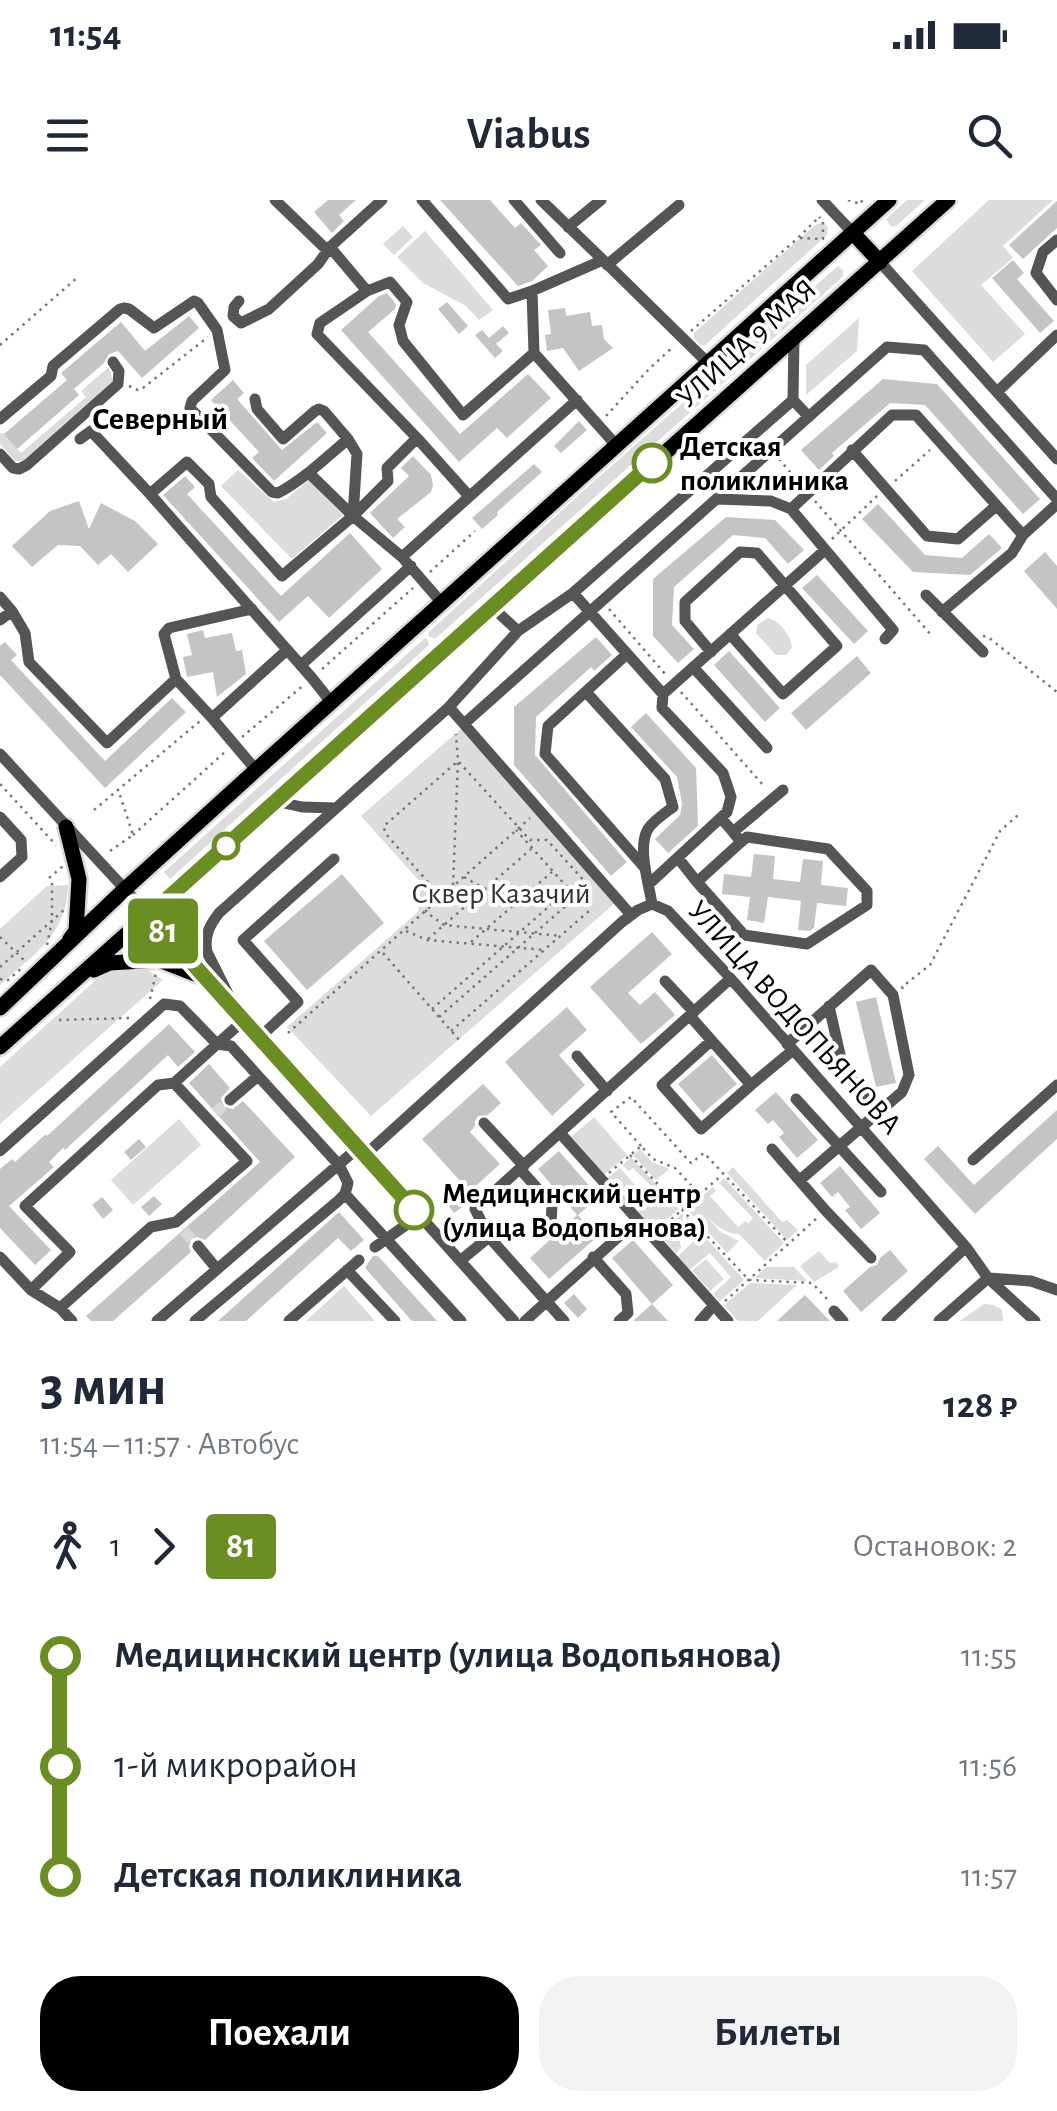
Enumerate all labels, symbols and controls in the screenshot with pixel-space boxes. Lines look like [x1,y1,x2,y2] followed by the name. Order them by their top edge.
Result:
[50,16,122,54] text: 11:54
[40,108,95,163] icon: menu
[962,108,1017,163] icon: search
[466,112,591,157] text: Viabus
[671,274,822,414] street label: УЛИЦА 9 МАЯ
[92,403,228,435] district label: Северный
[680,432,849,496] place label: Детская поликлиника
[633,444,671,482] marker: Детская поликлиника
[213,833,239,859] unlabelled marker
[411,879,591,909] park label: Сквер Казачий
[682,895,907,1140] street label: УЛИЦА ВОДОПЬЯНОВА
[118,898,208,964] line badge: 81
[148,914,178,949] text: 81
[442,1179,706,1243] place label: Медицинский центр (улица Водопьянова)
[395,1191,433,1229] marker: Медицинский центр (улица Водопьянова)
[40,1360,167,1415] text: 3 мин
[943,1387,1017,1425] text: 128 ₽
[40,1428,300,1460] text: 11:54 – 11:57 · Автобус
[40,1519,95,1574] icon: walk
[136,1519,191,1574] icon: forward
[226,1529,256,1564] text: 81
[110,1530,121,1562] text: 1
[853,1530,1017,1562] text: Остановок: 2
[114,1637,783,1675] text: Медицинский центр (улица Водопьянова)
[961,1640,1017,1672] text: 11:55
[114,1747,358,1785] text: 1-й микрорайон
[959,1750,1017,1782] text: 11:56
[114,1857,462,1895] text: Детская поликлиника
[961,1860,1017,1892] text: 11:57
[40,1976,519,2091] button: Поехали
[539,1976,1017,2091] button: Билеты

